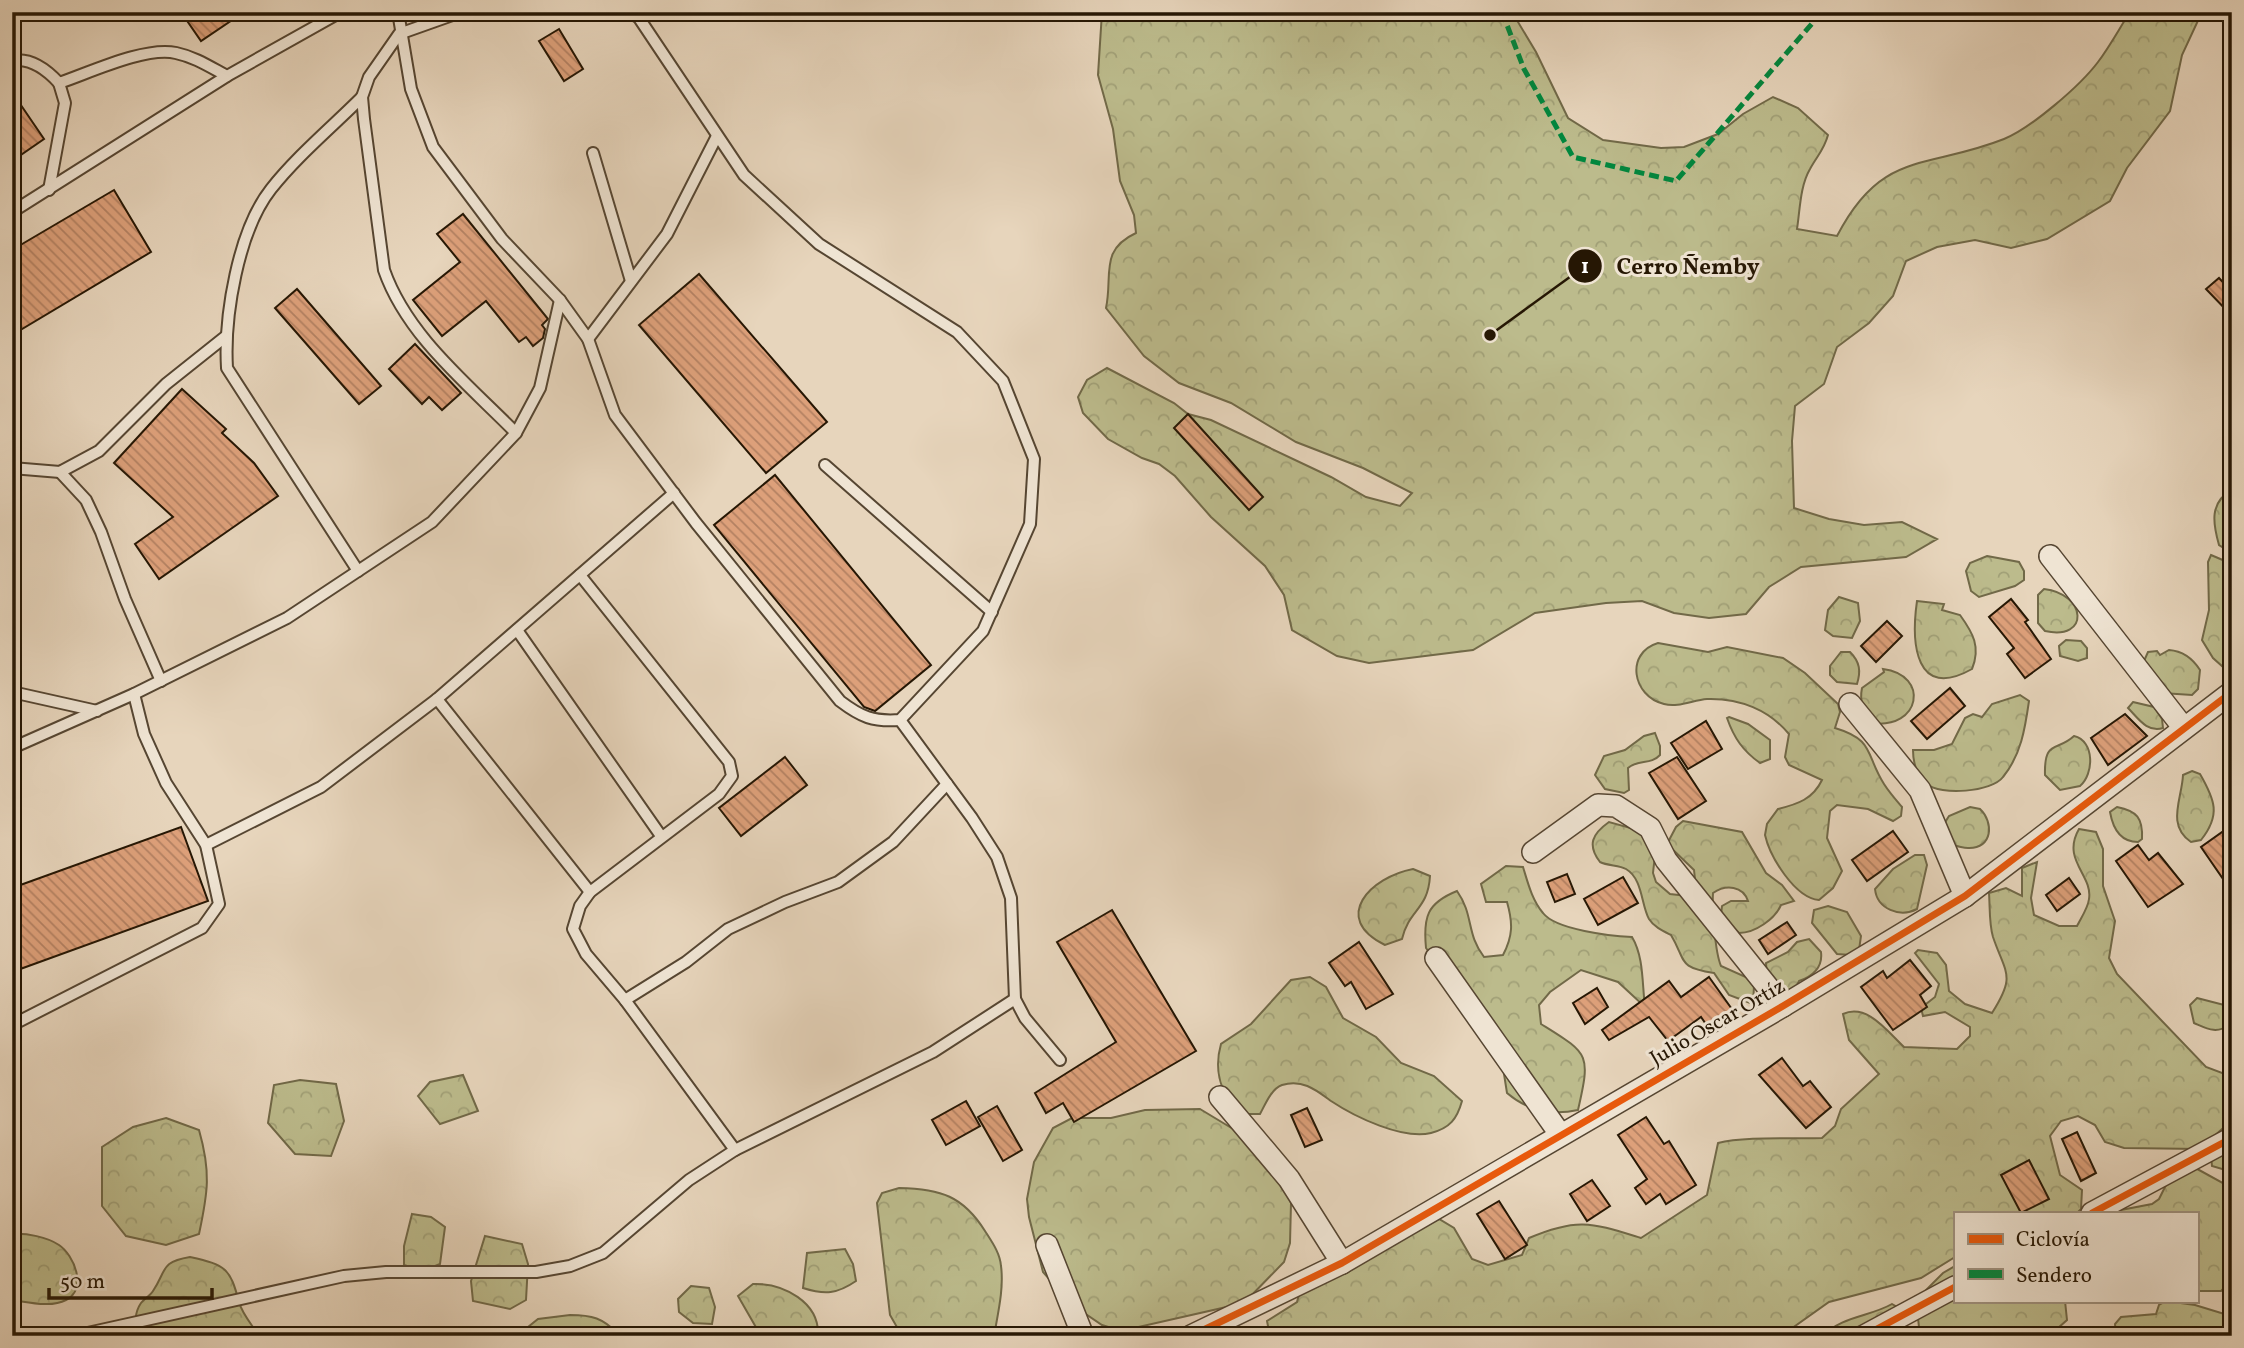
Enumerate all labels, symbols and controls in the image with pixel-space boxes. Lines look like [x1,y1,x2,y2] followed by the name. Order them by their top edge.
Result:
[1568,244,1774,288] callout: Cerro Ñemby
[1616,252,1760,284] text: Cerro Ñemby
[1581,253,1589,282] text: 1
[1645,972,1791,1074] street label: Julio Oscar Ortíz
[1954,1212,2198,1302] legend
[2016,1226,2090,1255] text: Ciclovía
[49,1257,212,1301] scale bar
[2016,1262,2092,1291] text: Sendero
[60,1268,105,1297] text: 50 m

